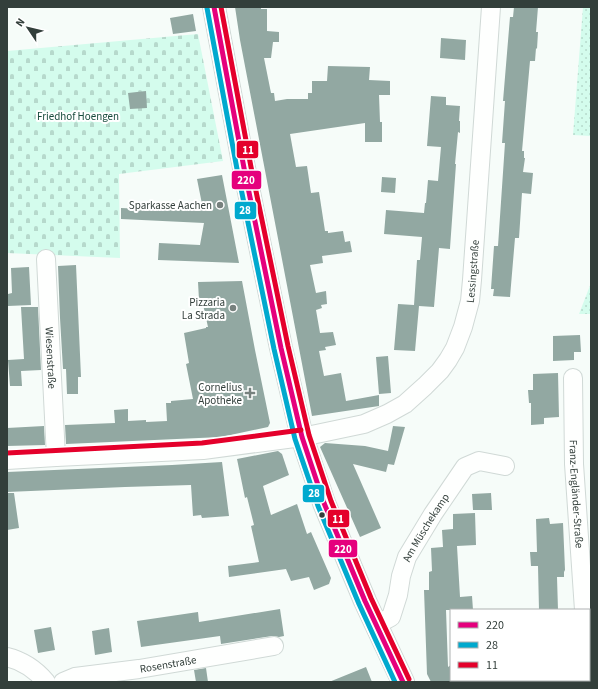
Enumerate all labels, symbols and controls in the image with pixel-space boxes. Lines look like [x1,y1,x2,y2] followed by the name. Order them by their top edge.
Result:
[8,8,48,48] north arrow
[12,15,28,30] text: N
[37,109,119,124] park label: Friedhof Hoengen
[236,140,259,159] line badge: 11
[242,143,254,158] text: 11
[231,170,262,190] line badge: 220
[237,173,255,188] text: 220
[129,198,212,213] place label: Sparkasse Aachen
[215,200,225,210] marker: Sparkasse Aachen
[234,201,257,220] line badge: 28
[239,203,251,218] text: 28
[462,239,482,303] street label: Lessingstraße
[182,295,225,323] place label: Pizzaria La Strada
[228,303,238,313] marker: Pizzaria La Strada
[42,327,60,390] street label: Wiesenstraße
[198,380,243,408] place label: Cornelius Apotheke
[245,388,255,398] marker: Cornelius Apotheke
[566,440,587,549] street label: Franz-Engländer-Straße
[302,484,325,503] line badge: 28
[308,486,320,501] text: 28
[398,490,453,564] street label: Am Müschekamp
[327,509,350,528] line badge: 11
[317,510,327,520] unlabelled marker
[332,512,344,527] text: 11
[328,539,358,558] line badge: 220
[334,542,352,557] text: 220
[450,609,590,681] legend
[486,617,504,634] text: 220
[486,637,498,654] text: 28
[139,652,198,676] street label: Rosenstraße
[486,657,498,674] text: 11

